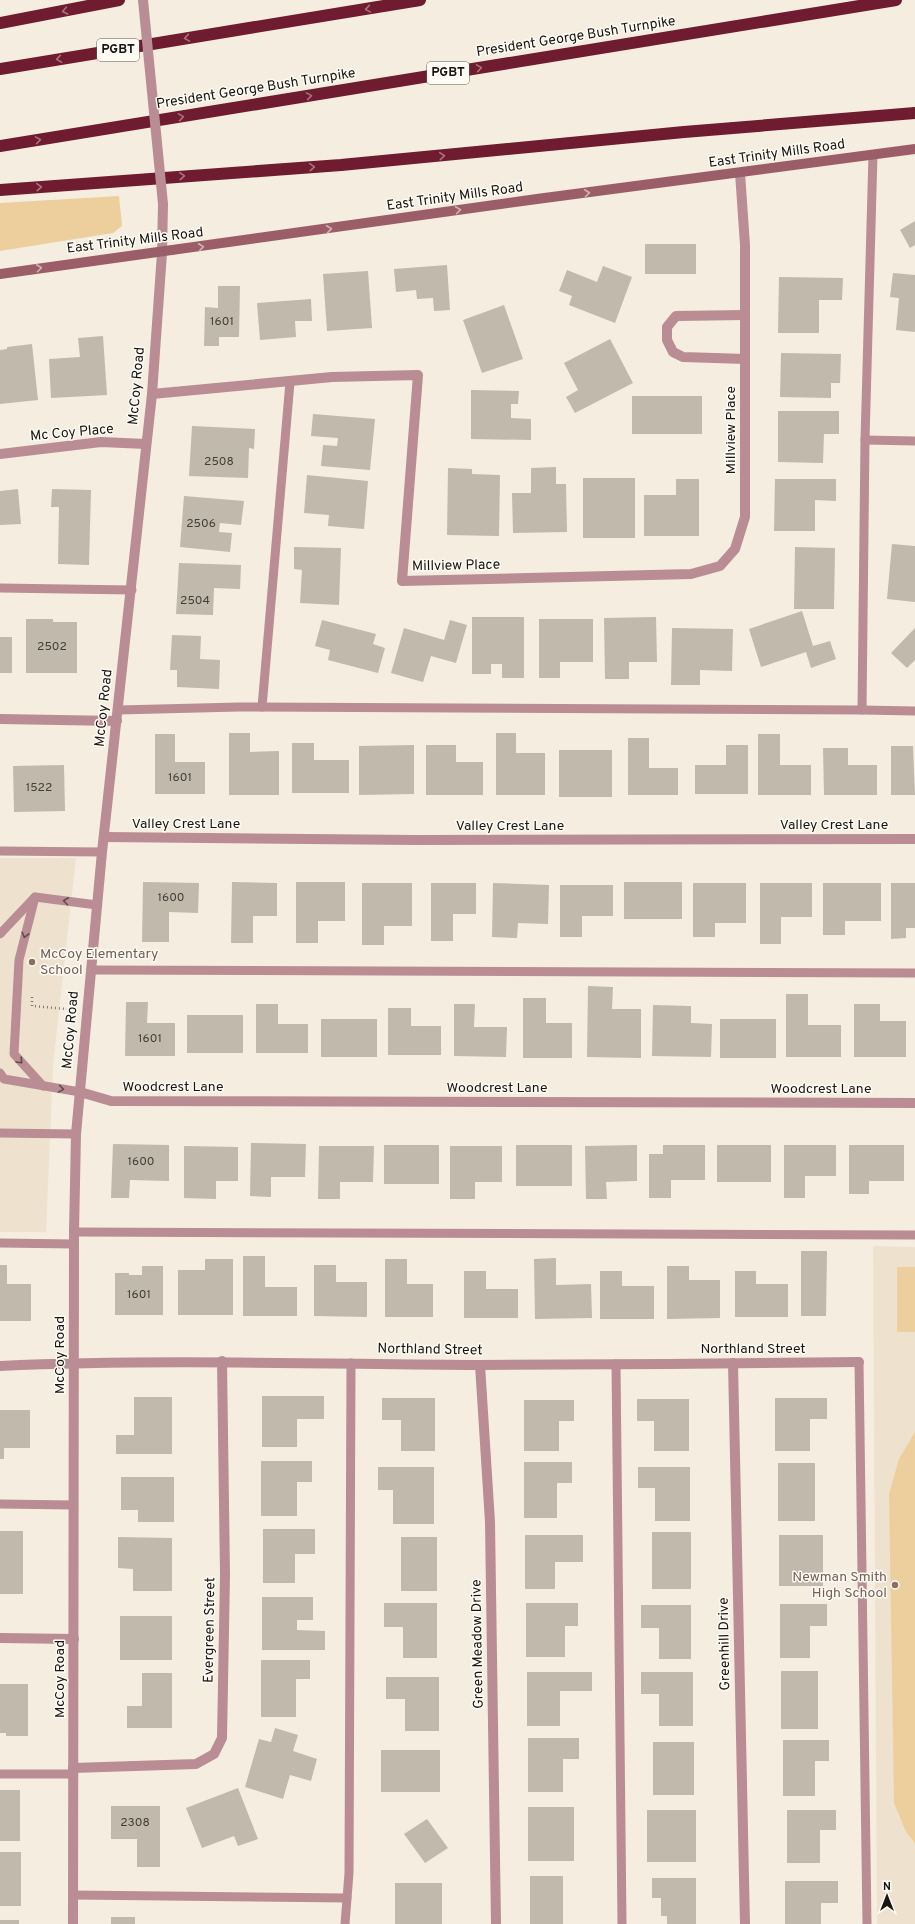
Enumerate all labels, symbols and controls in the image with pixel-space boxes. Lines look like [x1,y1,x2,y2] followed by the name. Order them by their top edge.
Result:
[365,4,371,12] one-way arrow
[62,6,68,14] one-way arrow
[475,13,677,61] street label: President George Bush Turnpike
[184,33,190,42] one-way arrow
[97,39,139,61] road number: PGBT
[56,54,62,63] one-way arrow
[427,62,469,84] road number: PGBT
[476,64,482,73] one-way arrow
[155,65,357,113] street label: President George Bush Turnpike
[306,92,312,100] one-way arrow
[178,113,184,121] one-way arrow
[35,136,42,145] one-way arrow
[708,136,846,172] street label: East Trinity Mills Road
[439,151,445,160] one-way arrow
[309,163,315,171] one-way arrow
[179,171,185,180] one-way arrow
[386,179,524,215] street label: East Trinity Mills Road
[36,182,42,191] one-way arrow
[584,189,590,198] one-way arrow
[455,206,461,215] one-way arrow
[66,224,204,258] street label: East Trinity Mills Road
[326,225,332,234] one-way arrow
[197,243,204,252] one-way arrow
[35,264,42,273] one-way arrow
[210,314,234,330] house number: 1601
[125,346,149,426] street label: McCoy Road
[723,386,740,474] street label: Millview Place
[29,421,115,445] street label: Mc Coy Place
[204,454,234,470] house number: 2508
[186,516,216,532] house number: 2506
[412,557,500,575] street label: Millview Place
[180,593,210,609] house number: 2504
[37,639,67,655] house number: 2502
[91,668,117,748] street label: McCoy Road
[168,770,192,786] house number: 1601
[26,780,52,796] house number: 1522
[132,816,240,833] street label: Valley Crest Lane
[780,817,888,834] street label: Valley Crest Lane
[456,818,564,835] street label: Valley Crest Lane
[158,890,184,906] house number: 1600
[63,897,69,906] one-way arrow
[22,932,30,938] one-way arrow
[40,946,158,979] place label: McCoy Elementary School
[27,957,37,967] marker: McCoy Elementary School
[59,990,83,1070] street label: McCoy Road
[138,1031,162,1047] house number: 1601
[15,1056,23,1064] one-way arrow
[123,1079,223,1096] street label: Woodcrest Lane
[447,1080,547,1097] street label: Woodcrest Lane
[771,1081,871,1098] street label: Woodcrest Lane
[58,1084,64,1093] one-way arrow
[128,1154,154,1170] house number: 1600
[127,1287,151,1303] house number: 1601
[52,1316,69,1394] street label: McCoy Road
[377,1341,483,1359] street label: Northland Street
[700,1341,806,1358] street label: Northland Street
[792,1569,887,1602] place label: Newman Smith High School
[201,1577,219,1683] street label: Evergreen Street
[468,1579,488,1709] street label: Green Meadow Drive
[890,1580,900,1590] marker: Newman Smith High School
[716,1597,734,1691] street label: Greenhill Drive
[52,1640,69,1718] street label: McCoy Road
[120,1815,150,1831] house number: 2308
[867,1876,907,1916] north arrow
[883,1880,891,1894] text: N

